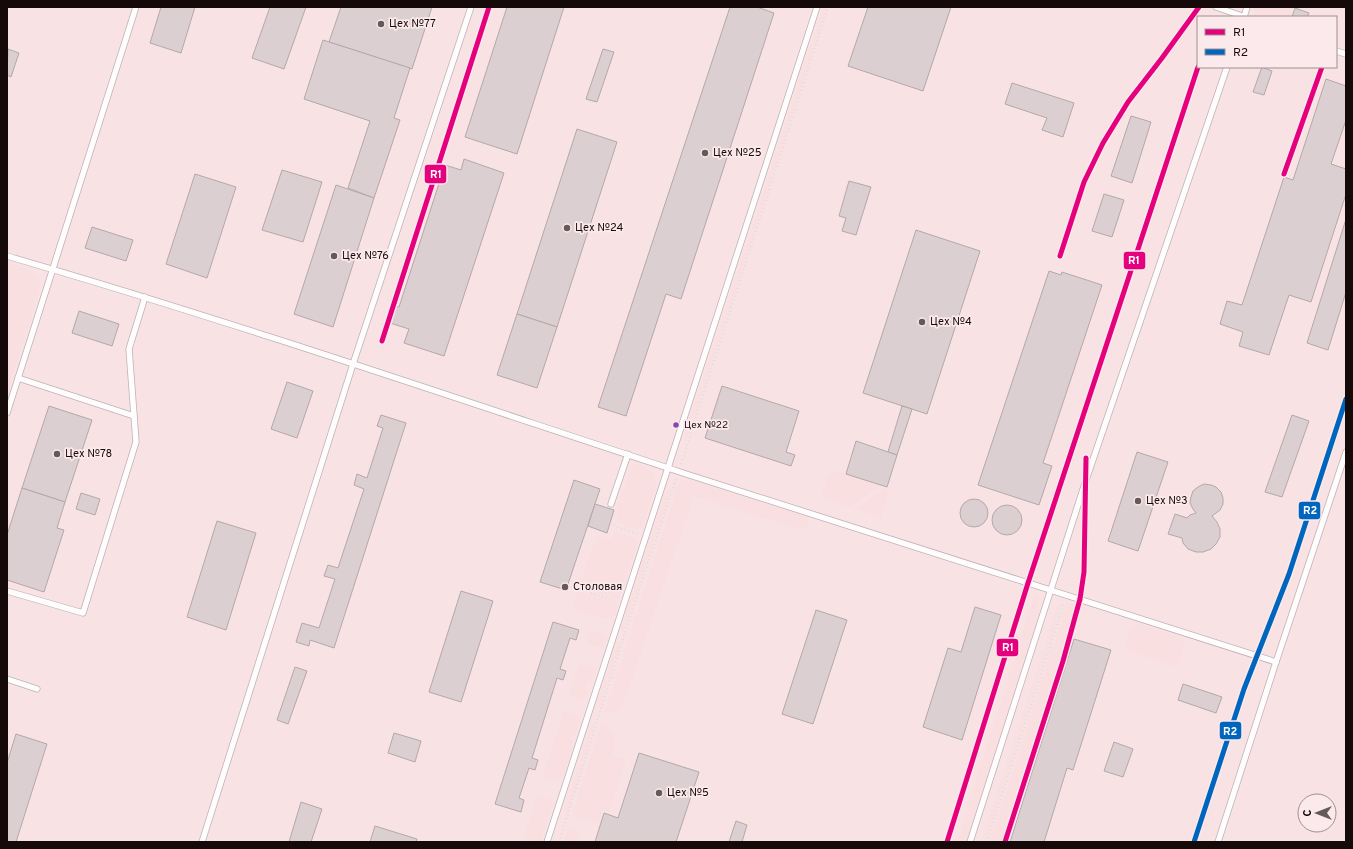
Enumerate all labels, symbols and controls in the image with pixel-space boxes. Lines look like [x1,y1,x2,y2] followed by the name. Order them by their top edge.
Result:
[1197,16,1337,68] legend
[389,17,436,31] place label: Цех №77
[376,19,386,29] marker: Цех №77
[1233,25,1245,41] text: R1
[1233,45,1248,61] text: R2
[713,146,762,160] place label: Цех №25
[700,148,710,158] marker: Цех №25
[424,164,447,184] line badge: R1
[430,168,442,182] text: R1
[575,221,624,235] place label: Цех №24
[562,223,572,233] marker: Цех №24
[342,249,389,263] place label: Цех №76
[329,251,339,261] marker: Цех №76
[1123,251,1146,270] line badge: R1
[1128,254,1140,268] text: R1
[930,315,972,329] place label: Цех №4
[917,317,927,327] marker: Цех №4
[684,419,728,432] place label: Цех №22
[671,420,681,430] marker: Цех №22
[65,447,112,461] place label: Цех №78
[52,449,62,459] marker: Цех №78
[1146,494,1188,508] place label: Цех №3
[1133,496,1143,506] marker: Цех №3
[1298,501,1321,520] line badge: R2
[1303,504,1317,518] text: R2
[573,580,622,594] place label: Столовая
[560,582,570,592] marker: Столовая
[996,638,1019,657] line badge: R1
[1002,641,1014,655] text: R1
[1219,721,1242,740] line badge: R2
[1223,725,1237,739] text: R2
[667,786,709,800] place label: Цех №5
[654,788,664,798] marker: Цех №5
[1297,793,1337,833] north arrow
[1301,809,1315,817] text: С

